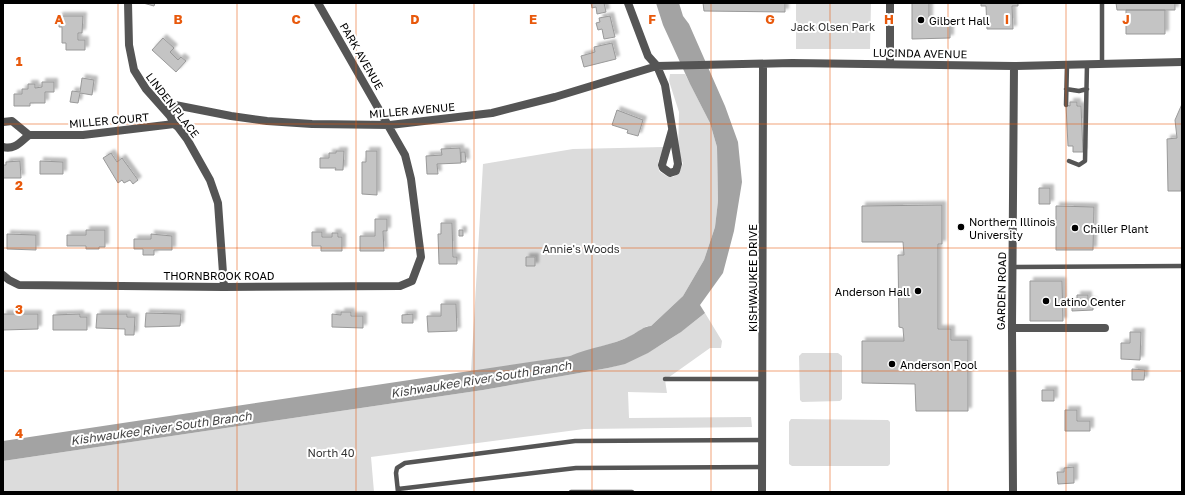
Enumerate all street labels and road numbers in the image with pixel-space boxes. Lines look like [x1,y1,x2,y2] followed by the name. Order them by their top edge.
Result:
[338,20,387,92] street label: PARK AVENUE
[873,46,968,60] street label: LUCINDA AVENUE
[144,70,203,140] street label: LINDEN PLACE
[369,100,456,120] street label: MILLER AVENUE
[68,110,150,130] street label: MILLER COURT
[746,224,759,332] street label: KISHWAUKEE DRIVE
[994,251,1008,330] street label: GARDEN ROAD
[163,269,275,282] street label: THORNBROOK ROAD

